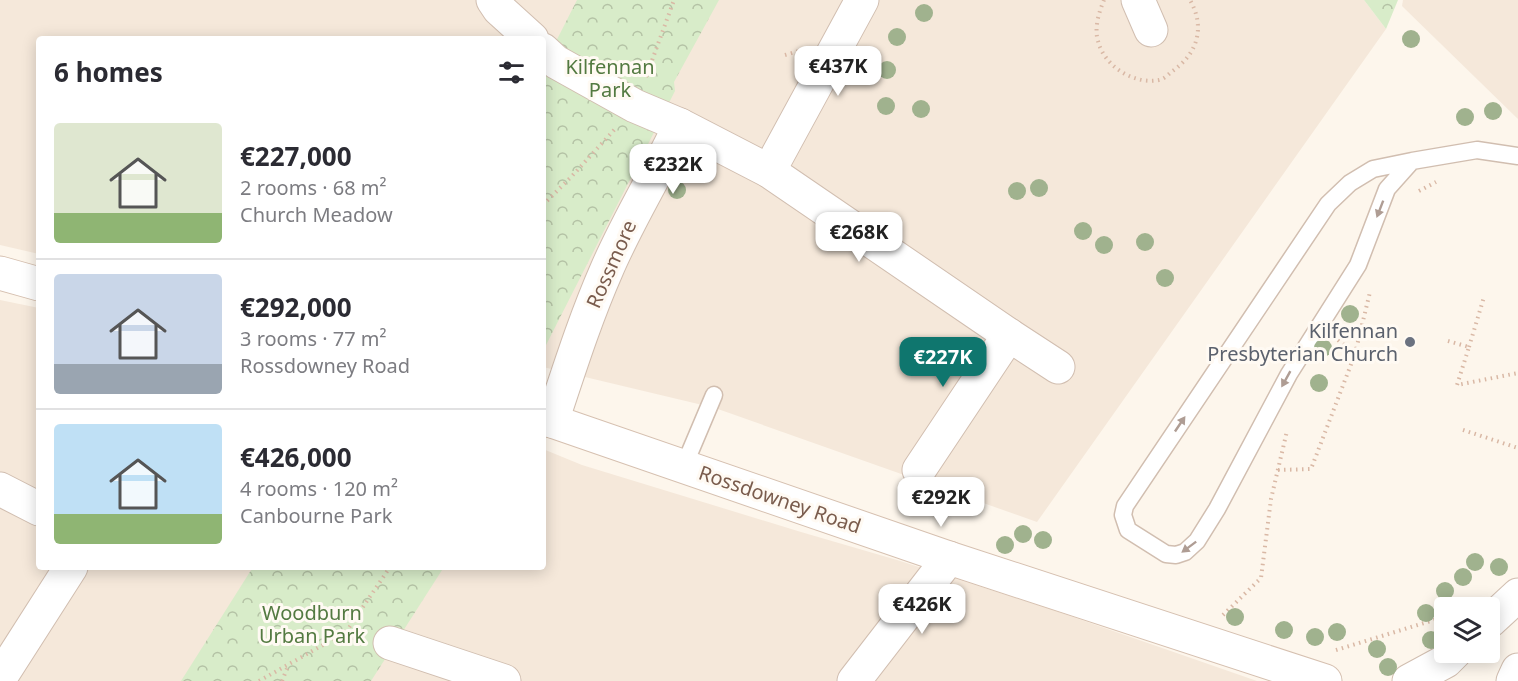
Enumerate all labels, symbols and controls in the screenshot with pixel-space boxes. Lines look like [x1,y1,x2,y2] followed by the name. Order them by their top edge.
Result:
[796,46,880,97] pin: €437K
[808,52,868,79] text: €437K
[565,53,655,103] park label: Kilfennan Park
[54,54,163,90] text: 6 homes
[495,56,528,89] icon: filters
[240,138,352,174] text: €227,000
[631,144,715,195] pin: €232K
[102,147,174,219] icon: home
[643,150,703,177] text: €232K
[240,174,387,201] text: 2 rooms · 68 m²
[1374,200,1384,218] one-way arrow
[240,201,393,228] text: Church Meadow
[817,212,901,263] pin: €268K
[580,216,642,312] street label: Rossmore
[829,218,889,245] text: €268K
[240,289,352,325] text: €292,000
[102,298,174,370] icon: home
[1207,317,1398,367] place label: Kilfennan Presbyterian Church
[240,325,387,352] text: 3 rooms · 77 m²
[1403,335,1417,349] marker: Kilfennan Presbyterian Church
[901,337,985,388] pin: €227K
[913,343,973,370] text: €227K
[240,352,410,379] text: Rossdowney Road
[1281,371,1292,387] one-way arrow
[1174,416,1186,432] one-way arrow
[240,439,352,475] text: €426,000
[102,448,174,520] icon: home
[695,459,865,539] street label: Rossdowney Road
[240,475,398,502] text: 4 rooms · 120 m²
[899,477,983,528] pin: €292K
[911,483,971,510] text: €292K
[240,502,392,529] text: Canbourne Park
[1181,541,1197,553] one-way arrow
[880,584,964,635] pin: €426K
[892,590,952,617] text: €426K
[1434,597,1500,663] map controls
[1434,597,1500,663] button: layers
[259,599,365,649] park label: Woodburn Urban Park

